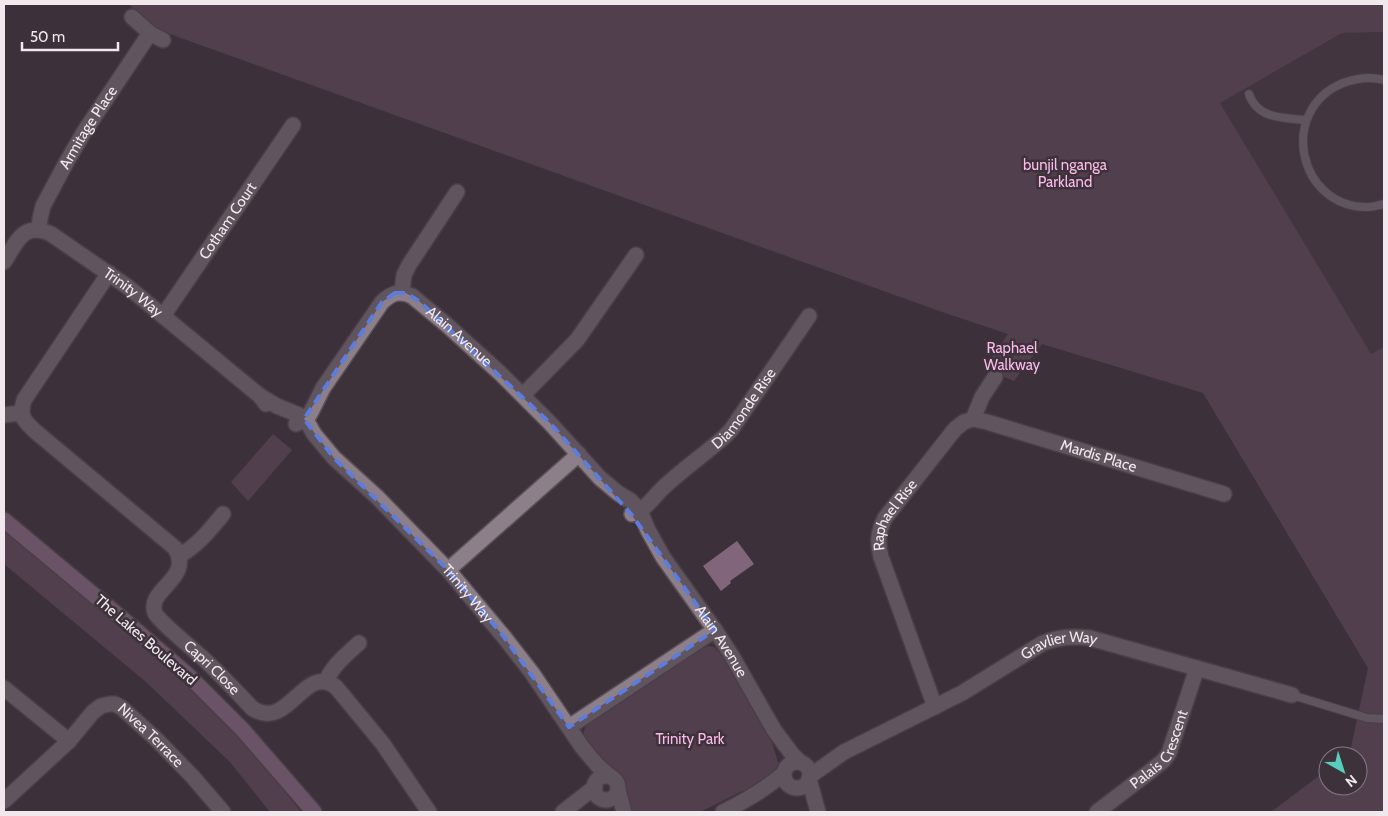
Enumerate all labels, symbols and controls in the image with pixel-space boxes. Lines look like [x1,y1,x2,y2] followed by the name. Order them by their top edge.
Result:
[22,20,119,52] scale bar
[30,28,65,46] text: 50 m
[55,82,121,172] street label: Armitage Place
[1023,156,1108,191] park label: bunjil nganga Parkland
[195,179,260,263] street label: Cotham Court
[100,264,167,321] street label: Trinity Way
[422,302,496,371] street label: Alain Avenue
[984,339,1041,374] park label: Raphael Walkway
[708,364,780,453] street label: Diamonde Rise
[1058,436,1139,476] street label: Mardis Place
[870,476,921,552] street label: Raphael Rise
[438,561,497,627] street label: Trinity Way
[91,591,201,689] street label: The Lakes Boulevard
[691,602,751,681] street label: Alain Avenue
[1017,628,1100,664] street label: Gravlier Way
[180,637,244,699] street label: Capri Close
[114,700,188,771] street label: Nivea Terrace
[1126,708,1192,793] street label: Palais Crescent
[655,730,725,748] park label: Trinity Park
[1318,746,1368,796] north arrow
[1342,771,1361,791] text: N

